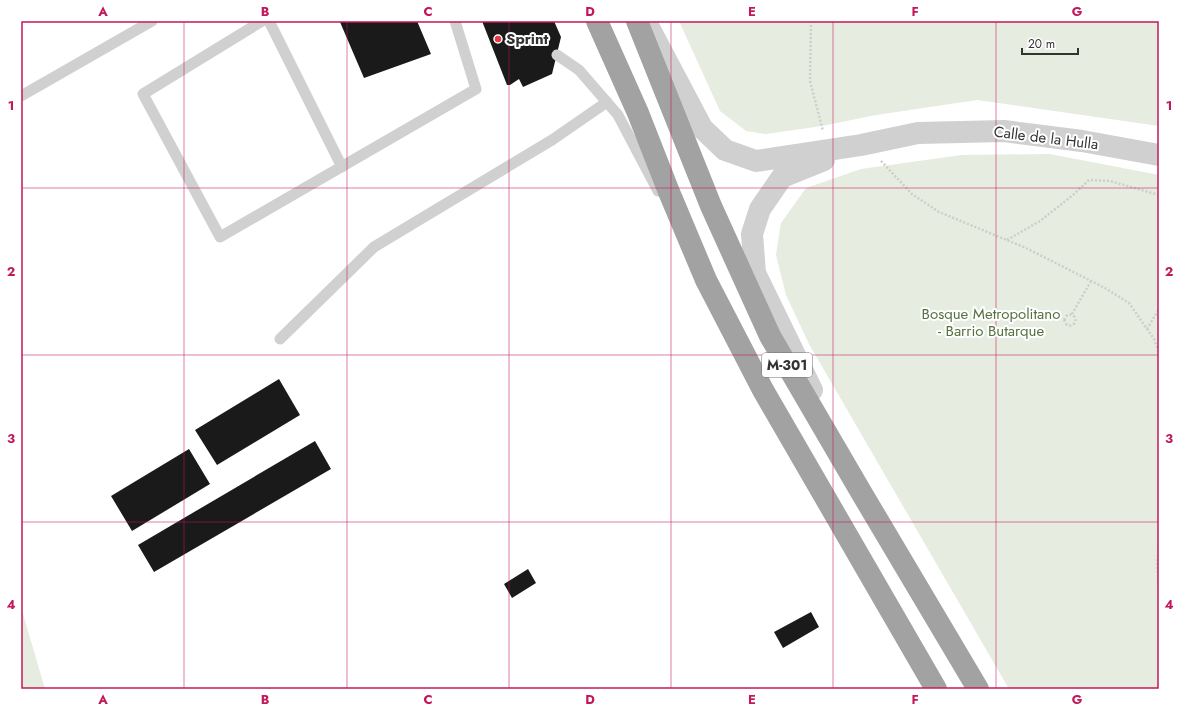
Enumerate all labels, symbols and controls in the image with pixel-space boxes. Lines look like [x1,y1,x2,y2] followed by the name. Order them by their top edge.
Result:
[97,2,108,21] text: A
[261,2,270,21] text: B
[423,2,433,21] text: C
[585,2,595,21] text: D
[748,2,756,21] text: E
[911,2,919,21] text: F
[1072,2,1083,21] text: G
[506,28,549,50] place label: Sprint
[1022,30,1078,56] scale bar
[493,34,503,44] marker: Sprint
[1028,35,1055,53] text: 20 m
[8,96,14,115] text: 1
[1166,96,1172,115] text: 1
[992,121,1100,155] street label: Calle de la Hulla
[7,262,15,281] text: 2
[1165,262,1173,281] text: 2
[922,303,1060,342] park label: Bosque Metropolitano - Barrio Butarque
[762,353,812,377] road number: M-301
[7,429,15,448] text: 3
[1165,429,1173,448] text: 3
[6,595,16,614] text: 4
[1164,595,1174,614] text: 4
[97,690,108,709] text: A
[261,690,270,709] text: B
[423,690,433,709] text: C
[585,690,595,709] text: D
[748,690,756,709] text: E
[911,690,919,709] text: F
[1072,690,1083,709] text: G

